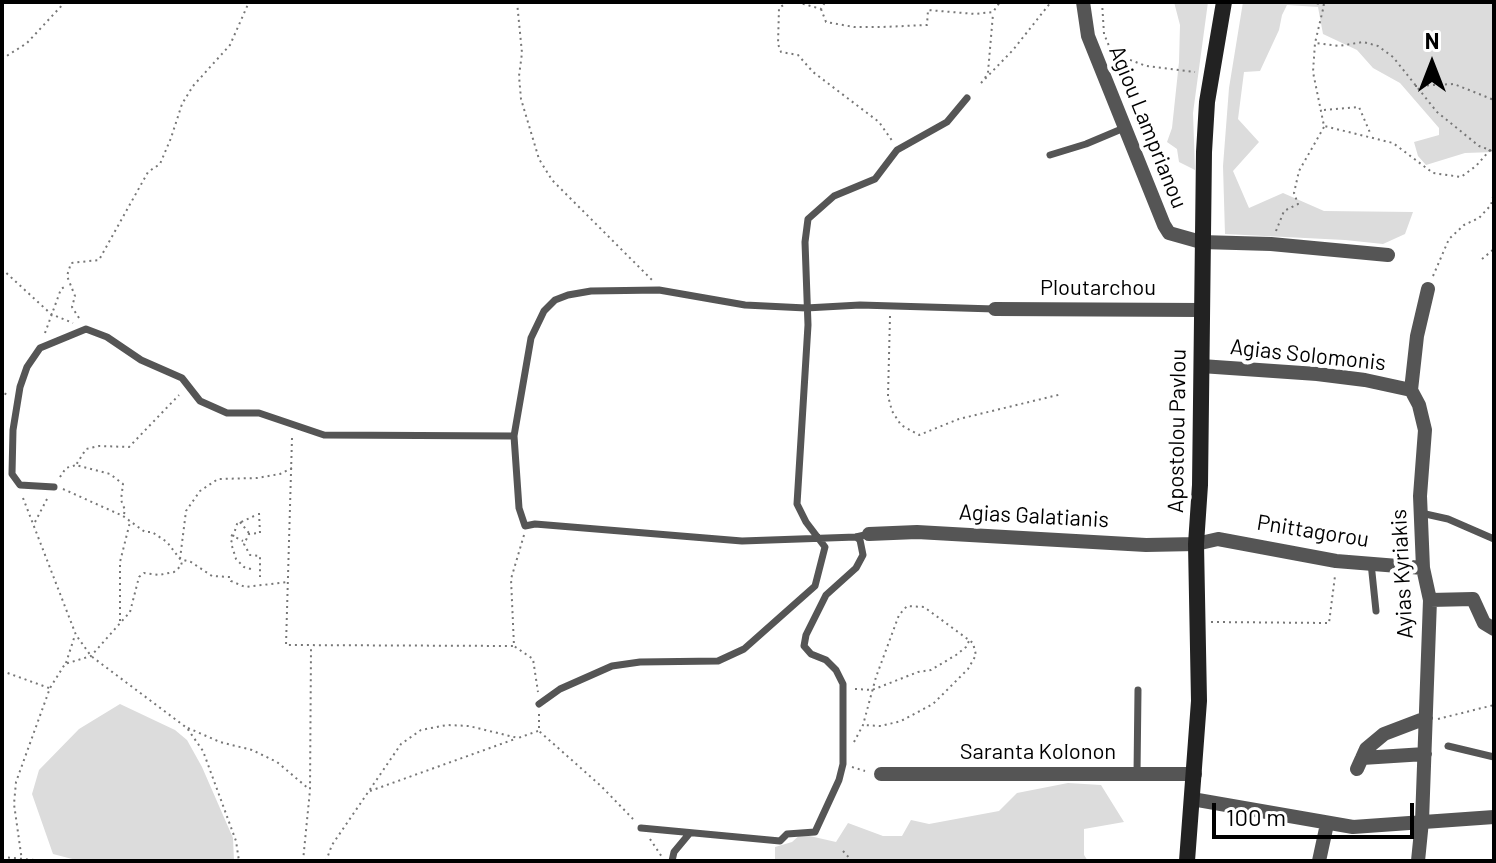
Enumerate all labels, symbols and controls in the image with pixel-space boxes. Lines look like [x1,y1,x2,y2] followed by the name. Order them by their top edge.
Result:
[1392,24,1472,104] north arrow
[1425,27,1439,53] text: N
[1103,42,1193,212] street label: Agiou Lamprianou
[1040,275,1156,301] street label: Ploutarchou
[1229,334,1387,376] street label: Agias Solomonis
[1162,349,1192,513] street label: Apostolou Pavlou
[958,499,1110,533] street label: Agias Galatianis
[1385,508,1419,640] street label: Ayias Kyriakis
[1255,509,1371,553] street label: Pnittagorou
[960,739,1116,765] street label: Saranta Kolonon
[1216,787,1418,837] scale bar
[1226,802,1286,831] text: 100 m

